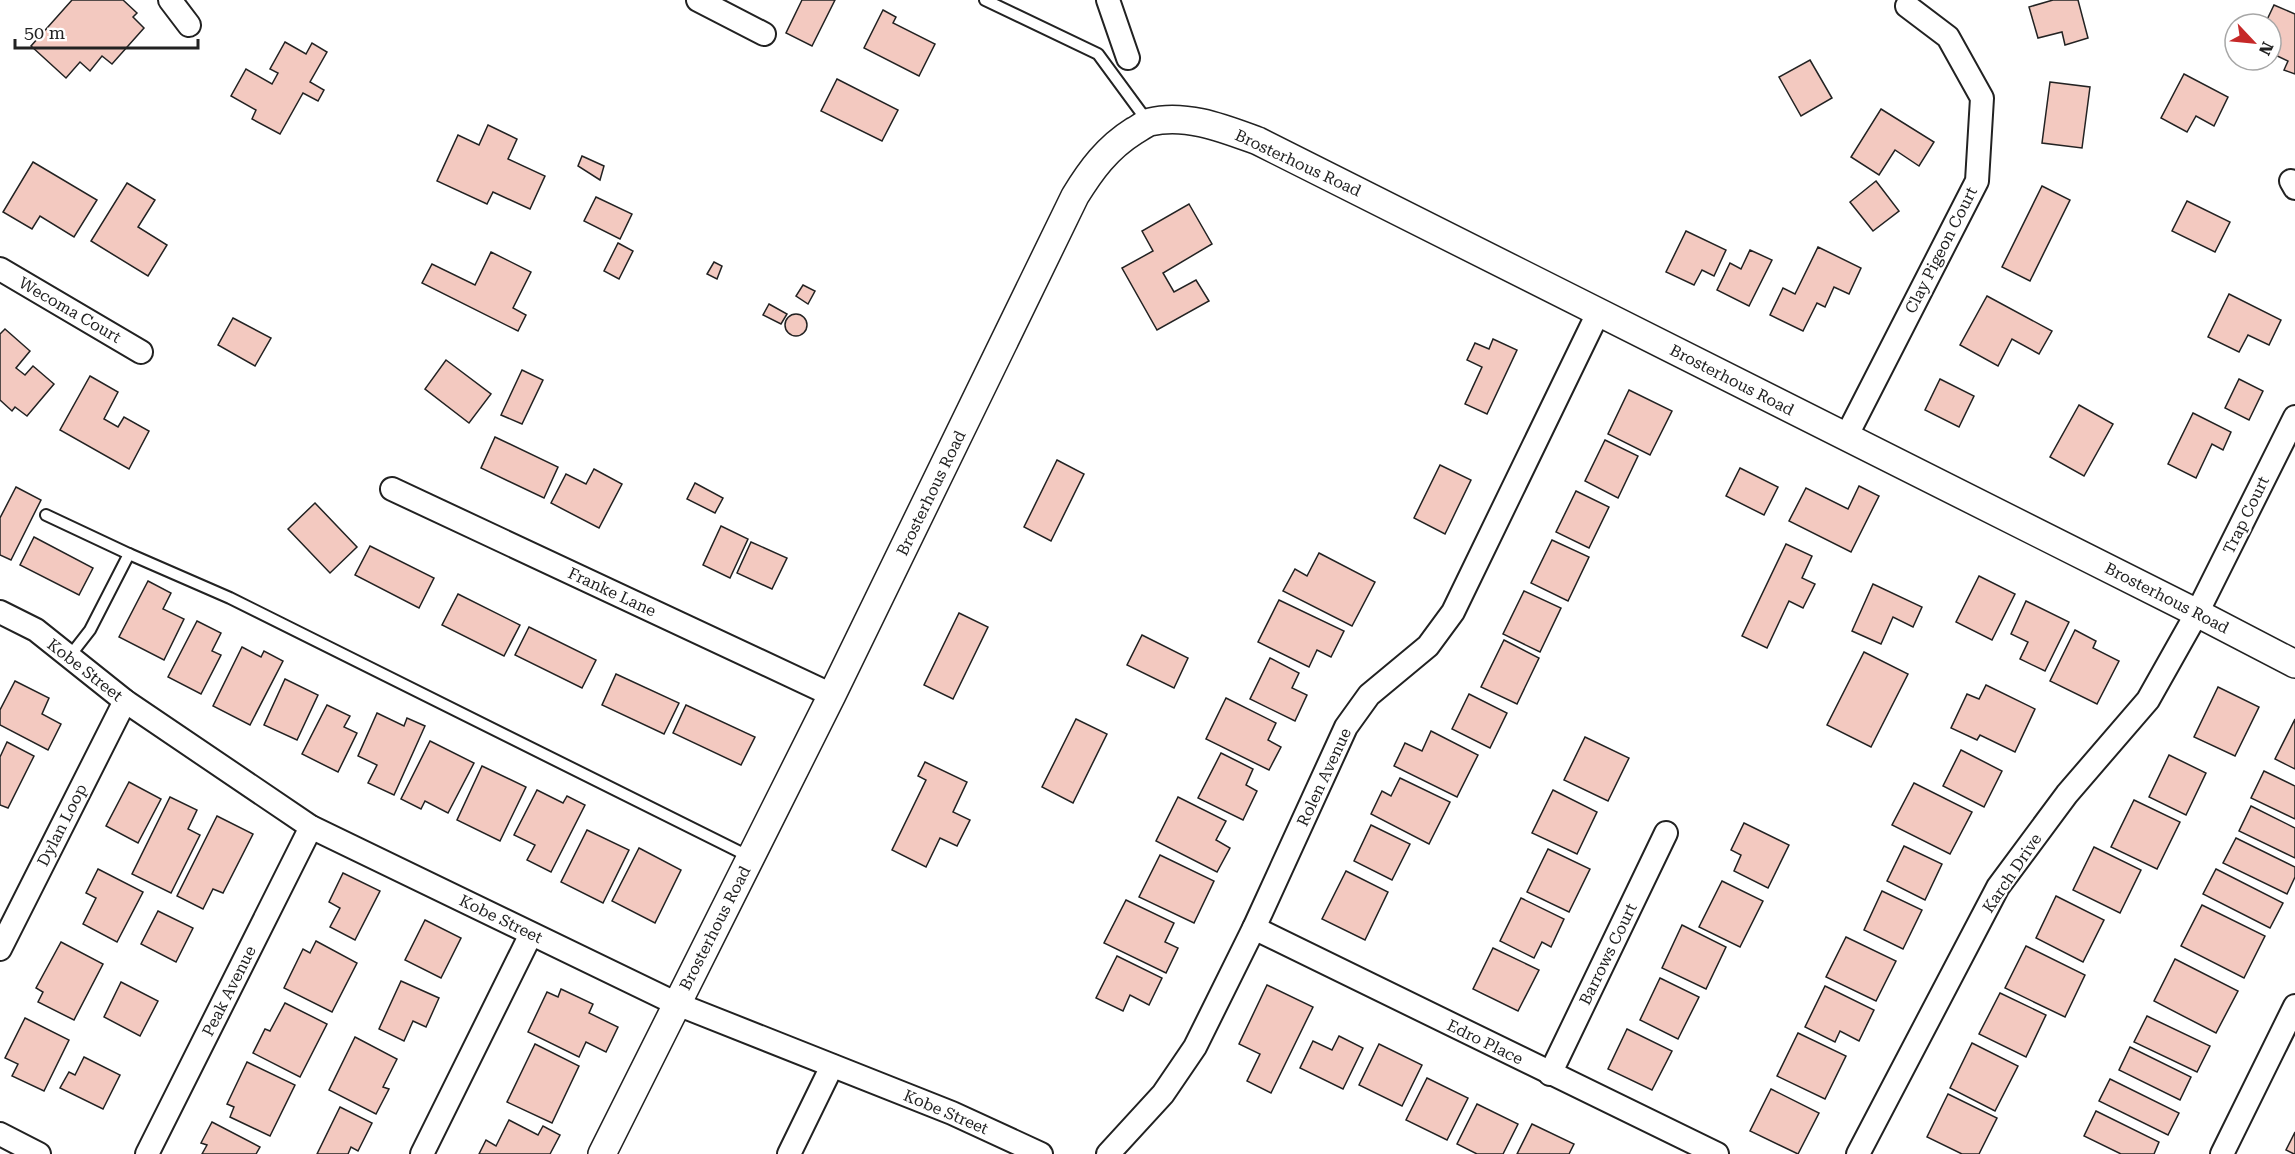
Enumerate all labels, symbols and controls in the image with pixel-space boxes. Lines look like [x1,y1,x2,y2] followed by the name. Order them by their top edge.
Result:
[15,12,198,50] scale bar
[2223,12,2283,72] north arrow
[24,22,65,43] text: 50 m
[2255,39,2277,58] text: N
[1232,125,1364,201] street label: Brosterhous Road
[1901,184,1981,316] street label: Clay Pigeon Court
[16,273,124,347] street label: Wecoma Court
[1667,340,1797,420] street label: Brosterhous Road
[892,427,970,559] street label: Brosterhous Road
[2219,473,2273,557] street label: Trap Court
[2102,558,2232,638] street label: Brosterhous Road
[565,563,659,621] street label: Franke Lane
[44,635,126,705] street label: Kobe Street
[1293,725,1355,829] street label: Rolen Avenue
[33,781,91,869] street label: Dylan Loop
[1979,830,2046,916] street label: Karch Drive
[675,863,755,993] street label: Brosterhous Road
[456,891,546,947] street label: Kobe Street
[1575,900,1641,1008] street label: Barrows Court
[198,942,260,1039] street label: Peak Avenue
[1444,1015,1526,1069] street label: Edro Place
[901,1086,991,1138] street label: Kobe Street

